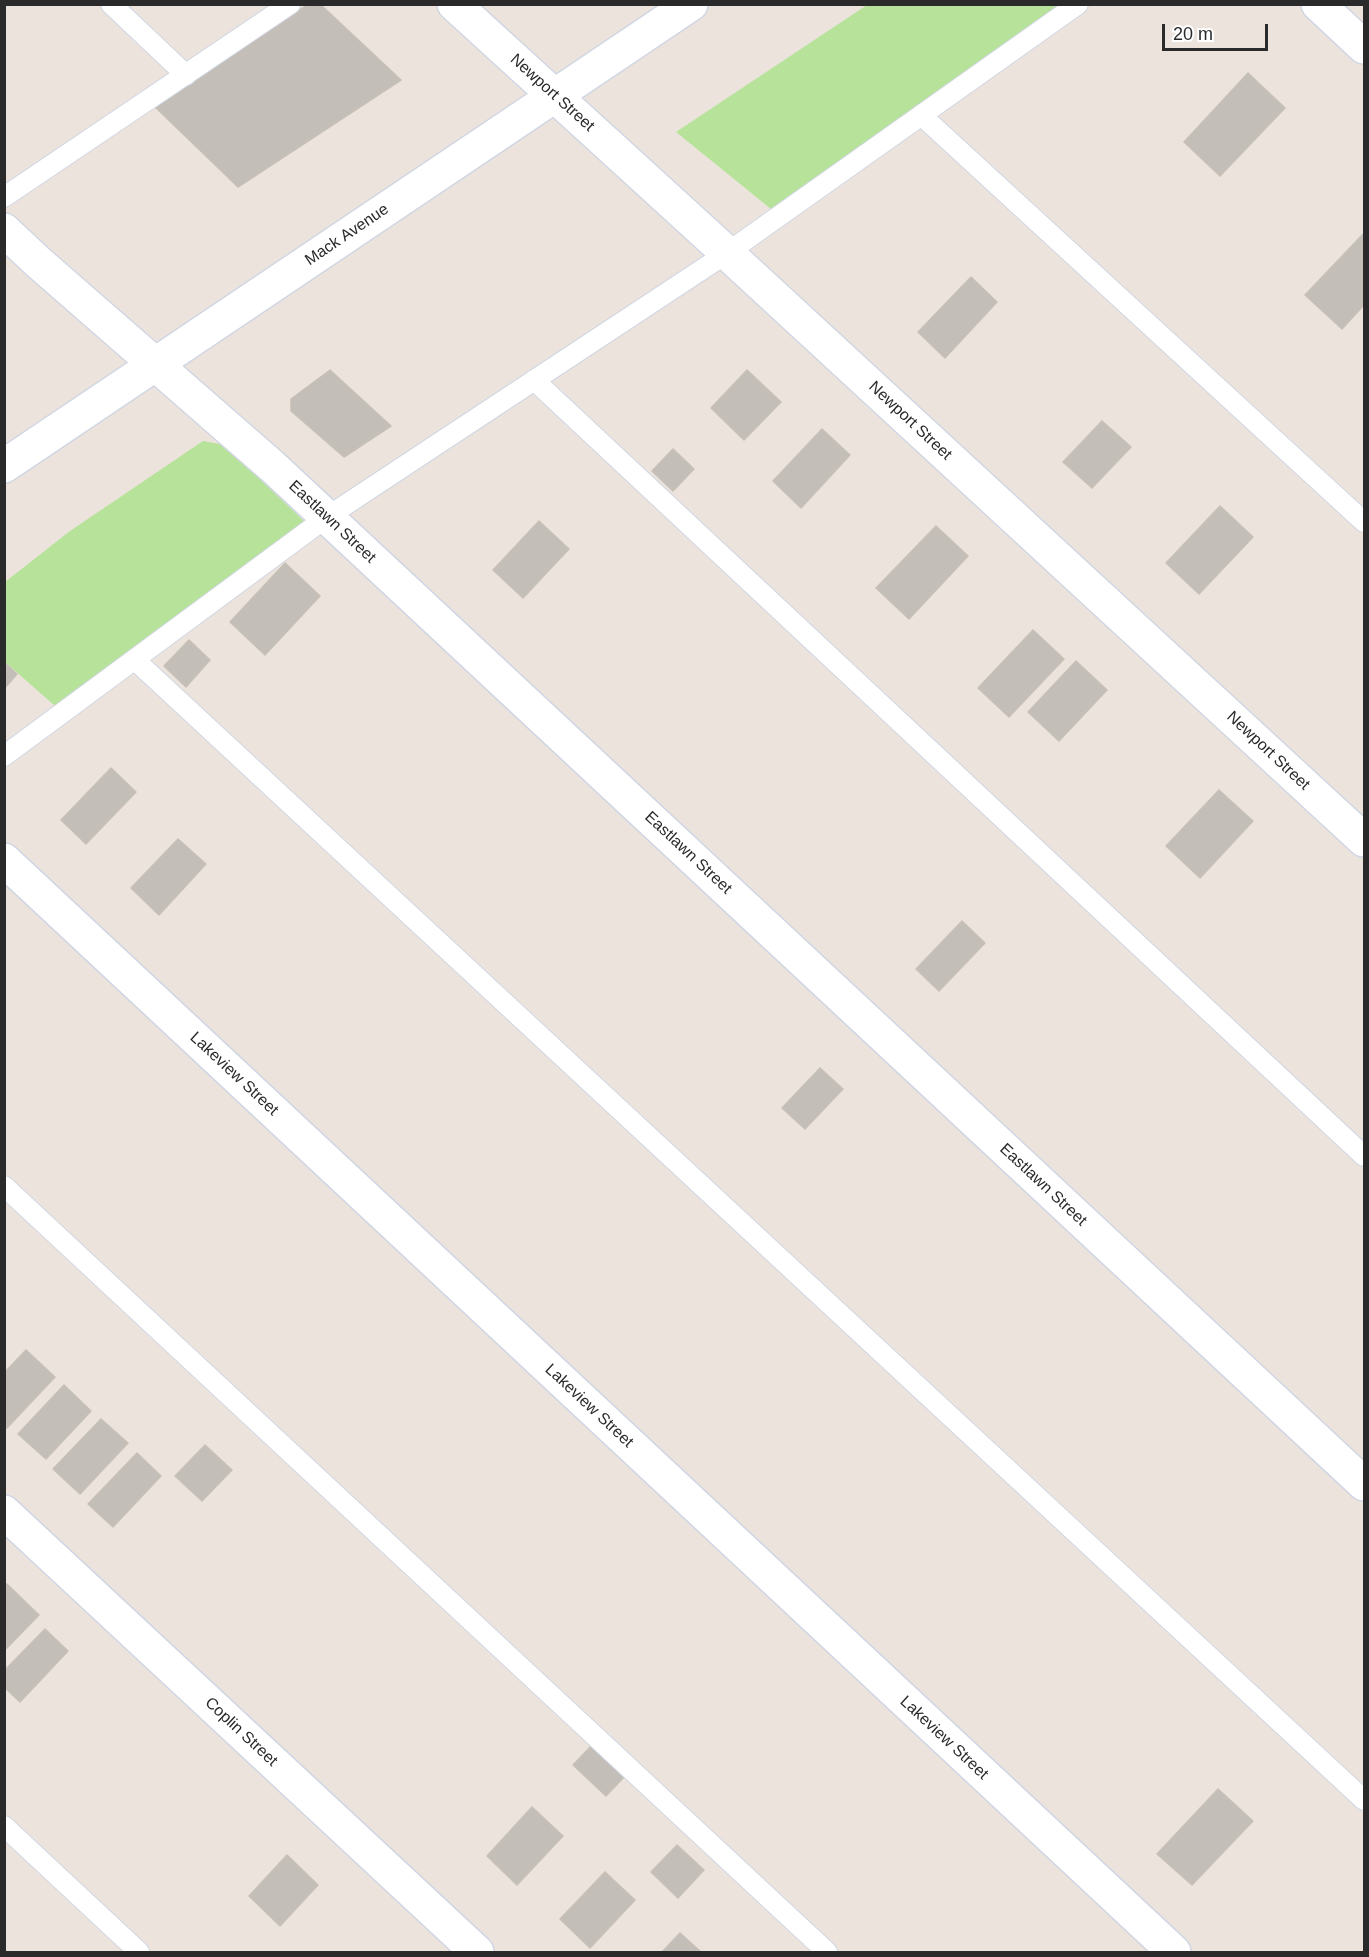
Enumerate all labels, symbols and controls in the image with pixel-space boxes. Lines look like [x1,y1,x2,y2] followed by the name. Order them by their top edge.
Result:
[1165,12,1272,50] scale bar
[1173,24,1213,44] text: 20 m
[506,50,598,136] street label: Newport Street
[302,200,392,270] street label: Mack Avenue
[864,378,956,464] street label: Newport Street
[284,477,380,567] street label: Eastlawn Street
[1222,708,1314,794] street label: Newport Street
[640,808,736,898] street label: Eastlawn Street
[186,1028,282,1120] street label: Lakeview Street
[995,1140,1091,1230] street label: Eastlawn Street
[541,1360,637,1452] street label: Lakeview Street
[896,1692,992,1784] street label: Lakeview Street
[201,1693,281,1771] street label: Coplin Street

